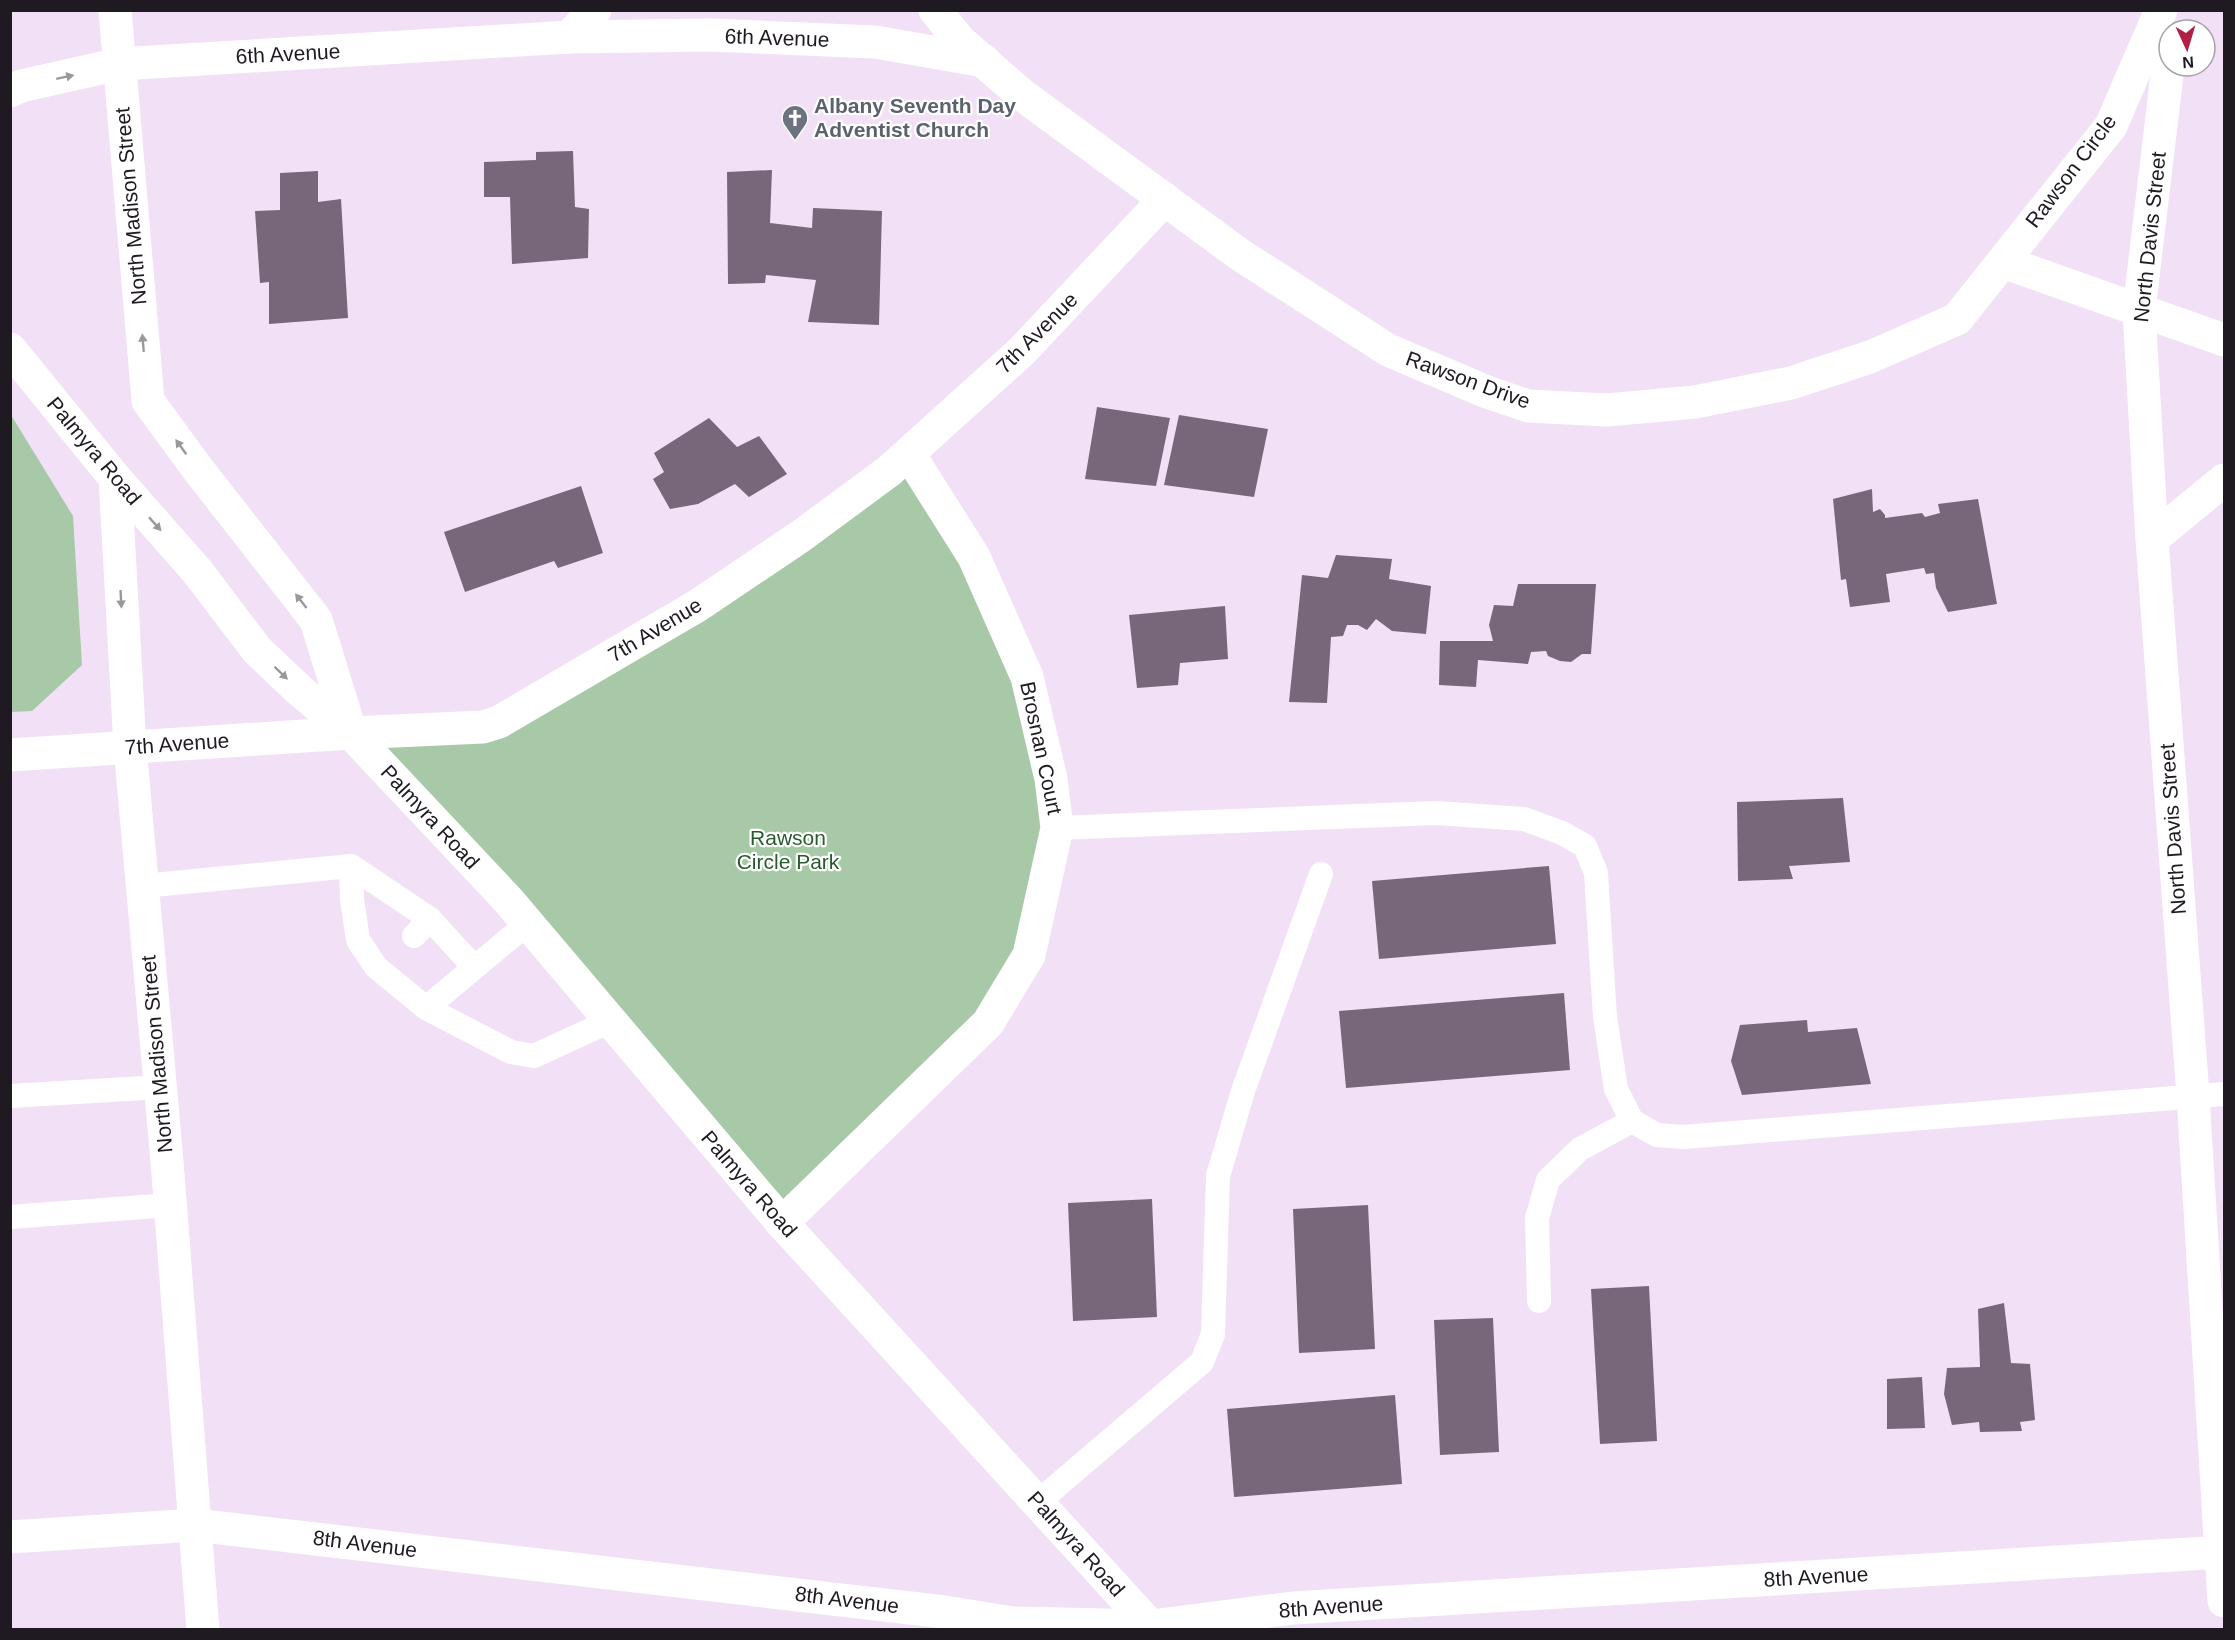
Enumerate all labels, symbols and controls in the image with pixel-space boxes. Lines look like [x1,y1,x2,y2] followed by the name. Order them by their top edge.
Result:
[2157,18,2217,78] north arrow
[724,24,830,51] street label: 6th Avenue
[235,39,341,68] street label: 6th Avenue
[2182,54,2194,71] text: N
[55,71,74,81] one-way arrow
[814,94,1016,141] place label: Albany Seventh Day Adventist Church
[780,103,810,141] church icon: Albany Seventh Day Adventist Church
[110,106,151,306] street label: North Madison Street
[2021,110,2121,232] street label: Rawson Circle
[2129,150,2170,323] street label: North Davis Street
[991,287,1082,378] street label: 7th Avenue
[138,334,148,353] one-way arrow
[1403,346,1534,413] street label: Rawson Drive
[43,392,146,509] street label: Palmyra Road
[176,439,188,454] one-way arrow
[148,516,161,531] one-way arrow
[117,590,126,609] one-way arrow
[294,593,307,609] one-way arrow
[604,593,706,666] street label: 7th Avenue
[273,665,287,679] one-way arrow
[1016,679,1067,817] street label: Brosnan Court
[124,728,230,759] street label: 7th Avenue
[2155,742,2190,915] street label: North Davis Street
[377,760,484,873] street label: Palmyra Road
[737,826,840,873] park label: Rawson Circle Park
[136,954,177,1154] street label: North Madison Street
[697,1126,802,1241] street label: Palmyra Road
[1023,1487,1129,1601] street label: Palmyra Road
[312,1526,418,1561] street label: 8th Avenue
[1763,1562,1869,1591] street label: 8th Avenue
[794,1582,900,1617] street label: 8th Avenue
[1278,1591,1384,1622] street label: 8th Avenue

